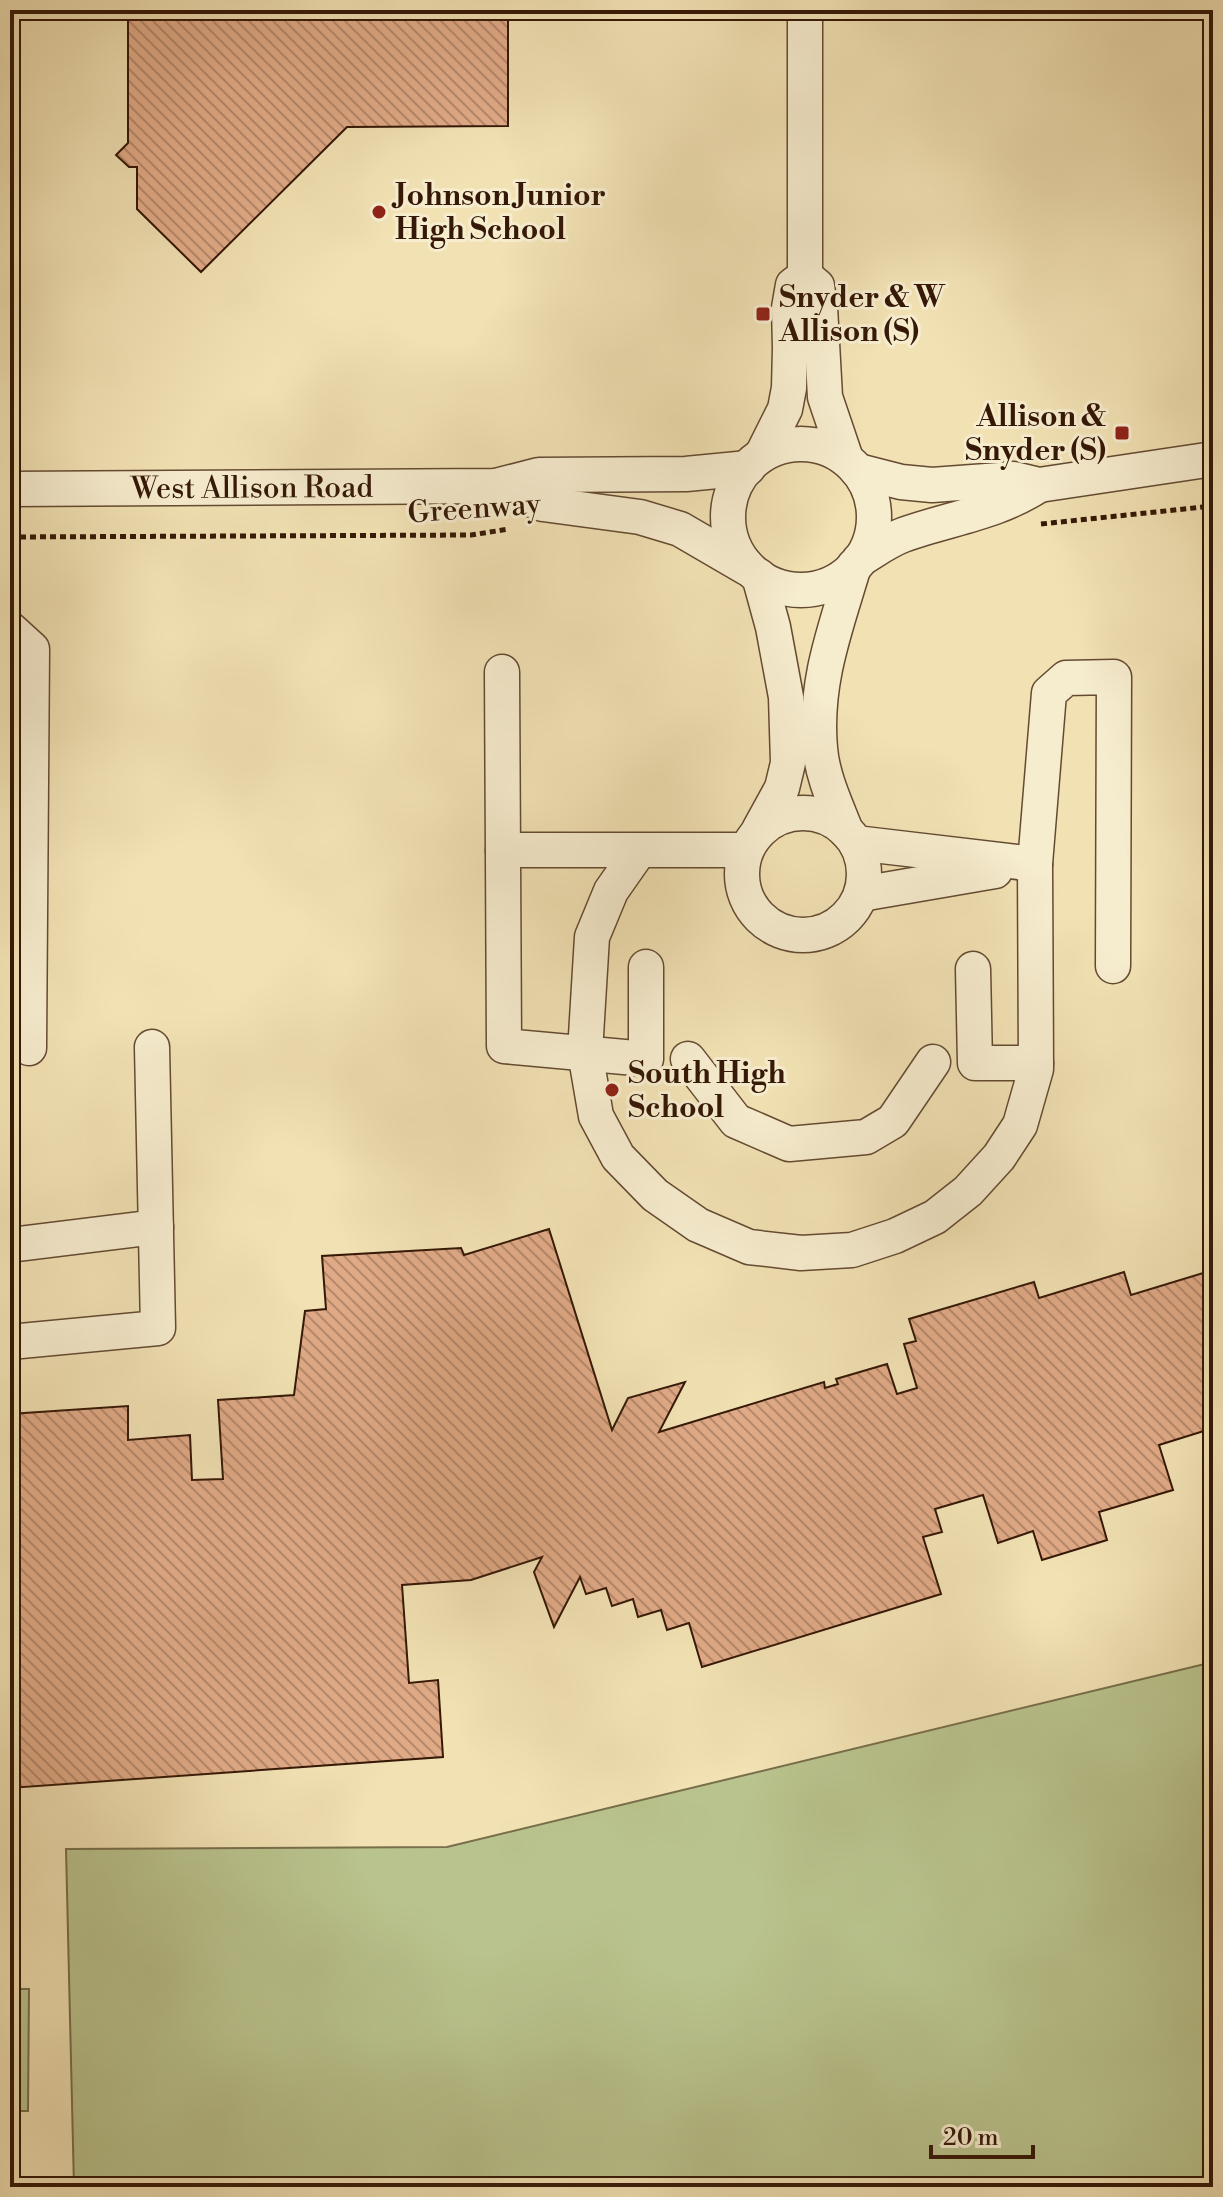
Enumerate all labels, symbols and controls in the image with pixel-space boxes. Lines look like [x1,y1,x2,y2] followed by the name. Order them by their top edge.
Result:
[391,177,606,249] place label: Johnson Junior High School
[370,203,388,221] marker: Johnson Junior High School
[778,279,946,351] place label: Snyder & W Allison (S)
[754,305,772,323] marker: Snyder & W Allison (S)
[965,398,1106,470] place label: Allison & Snyder (S)
[1113,424,1131,442] marker: Allison & Snyder (S)
[130,469,373,508] street label: West Allison Road
[406,485,542,533] street label: Greenway
[628,1055,786,1127] place label: South High School
[603,1081,621,1099] marker: South High School
[931,2109,1033,2159] scale bar
[943,2123,999,2153] text: 20 m

